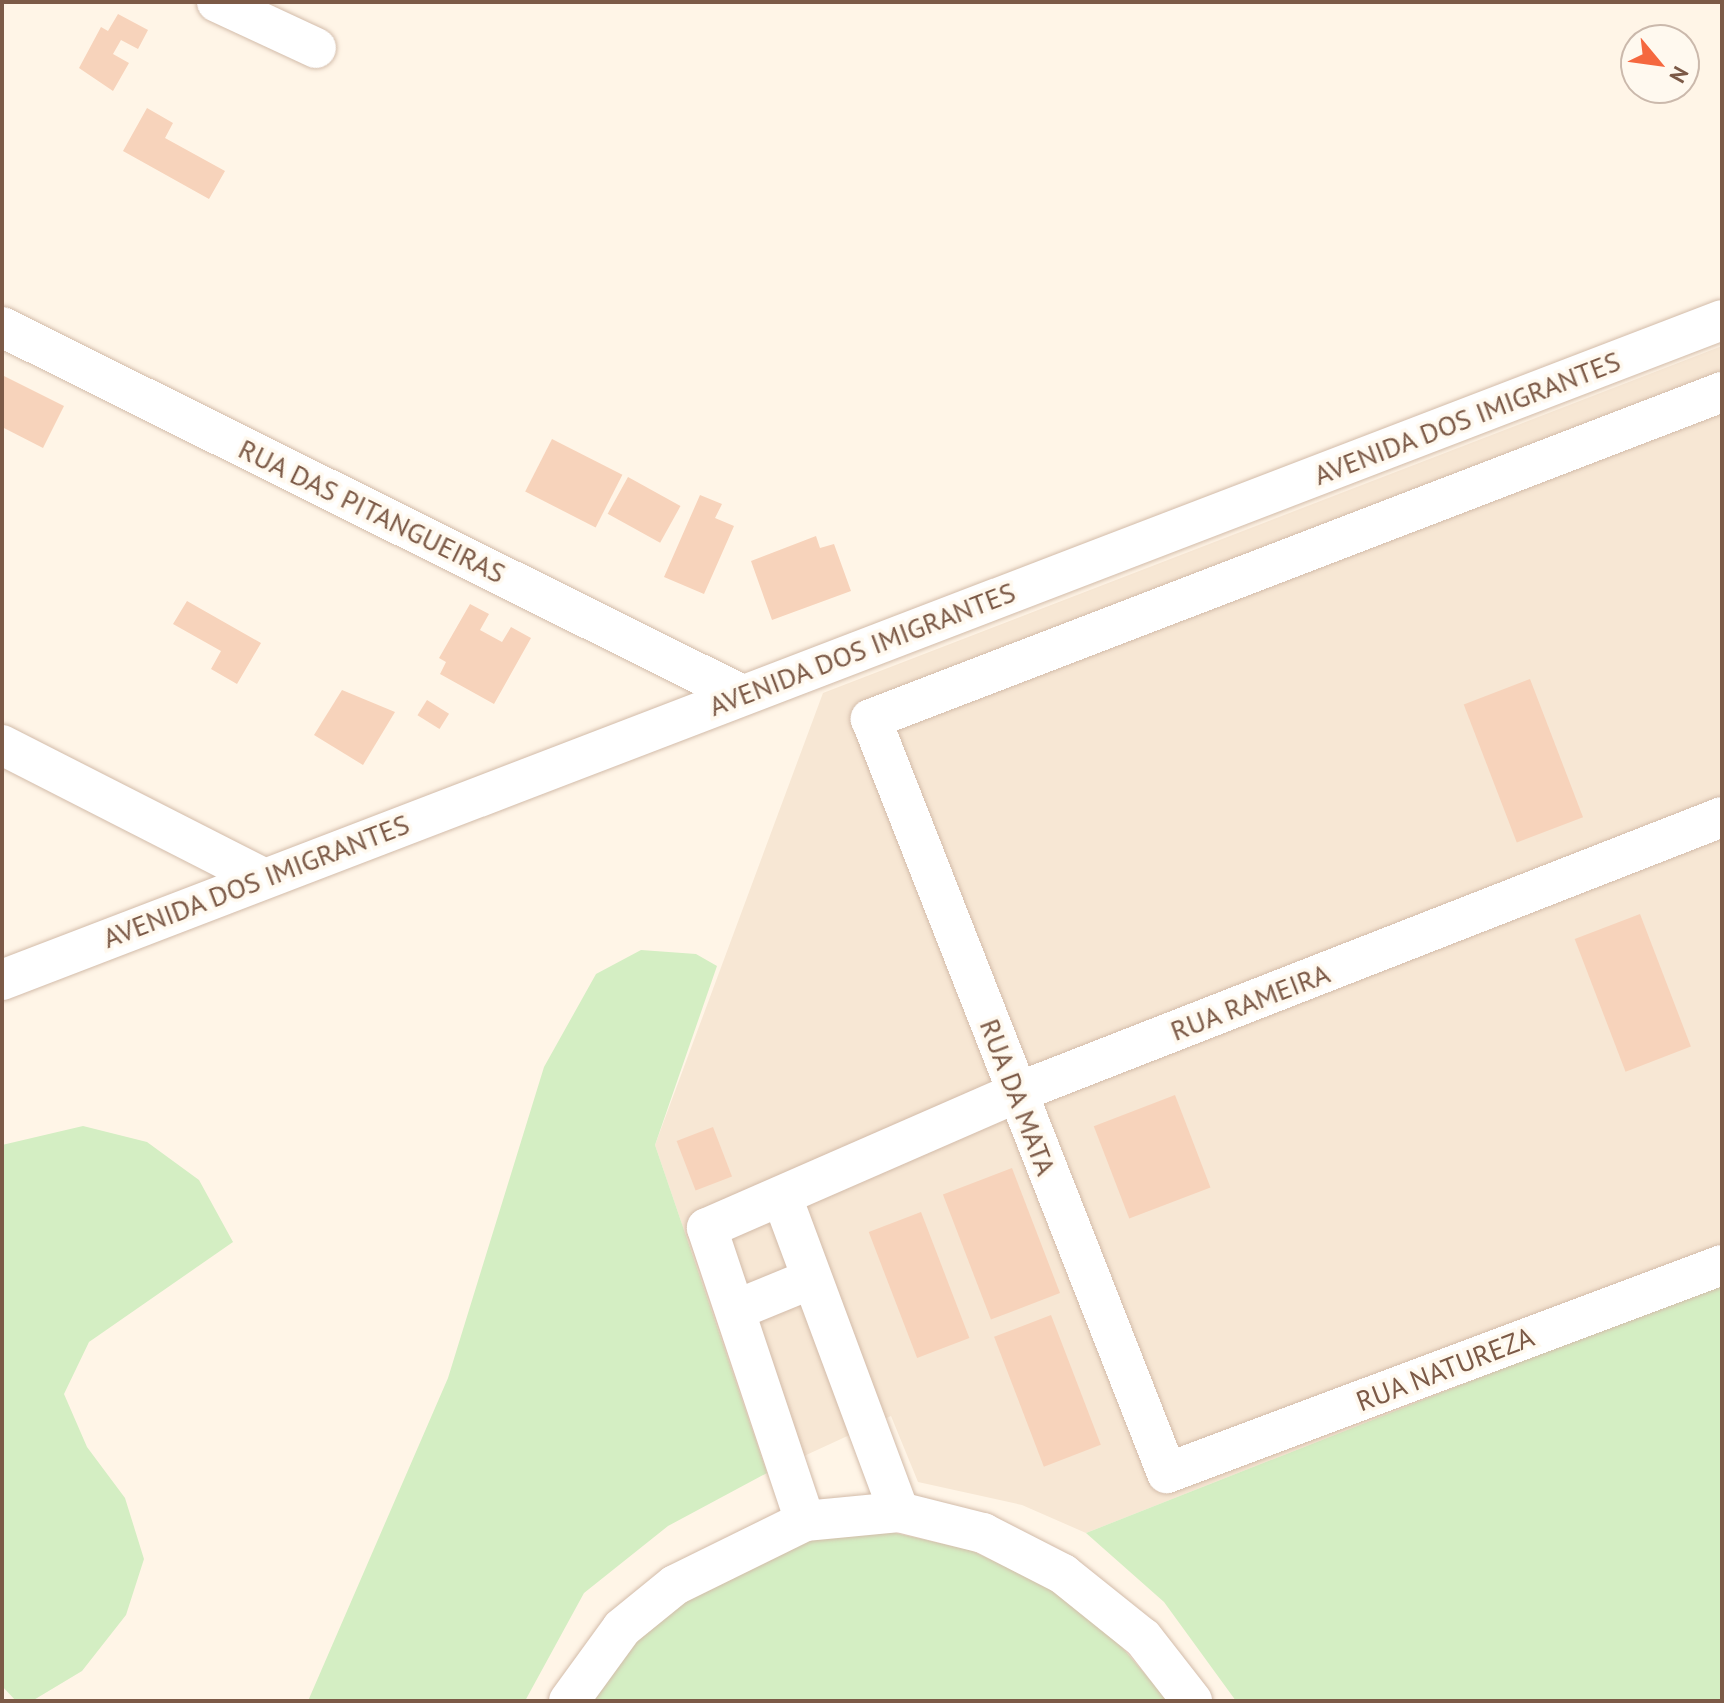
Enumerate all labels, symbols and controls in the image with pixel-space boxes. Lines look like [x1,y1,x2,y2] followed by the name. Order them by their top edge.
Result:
[1620,24,1700,104] north arrow
[1663,62,1695,88] text: N
[1309,344,1625,492] street label: AVENIDA DOS IMIGRANTES
[233,432,511,590] street label: RUA DAS PITANGUEIRAS
[704,575,1020,723] street label: AVENIDA DOS IMIGRANTES
[98,807,414,955] street label: AVENIDA DOS IMIGRANTES
[1165,956,1335,1048] street label: RUA RAMEIRA
[972,1013,1064,1181] street label: RUA DA MATA
[1351,1320,1539,1418] street label: RUA NATUREZA

